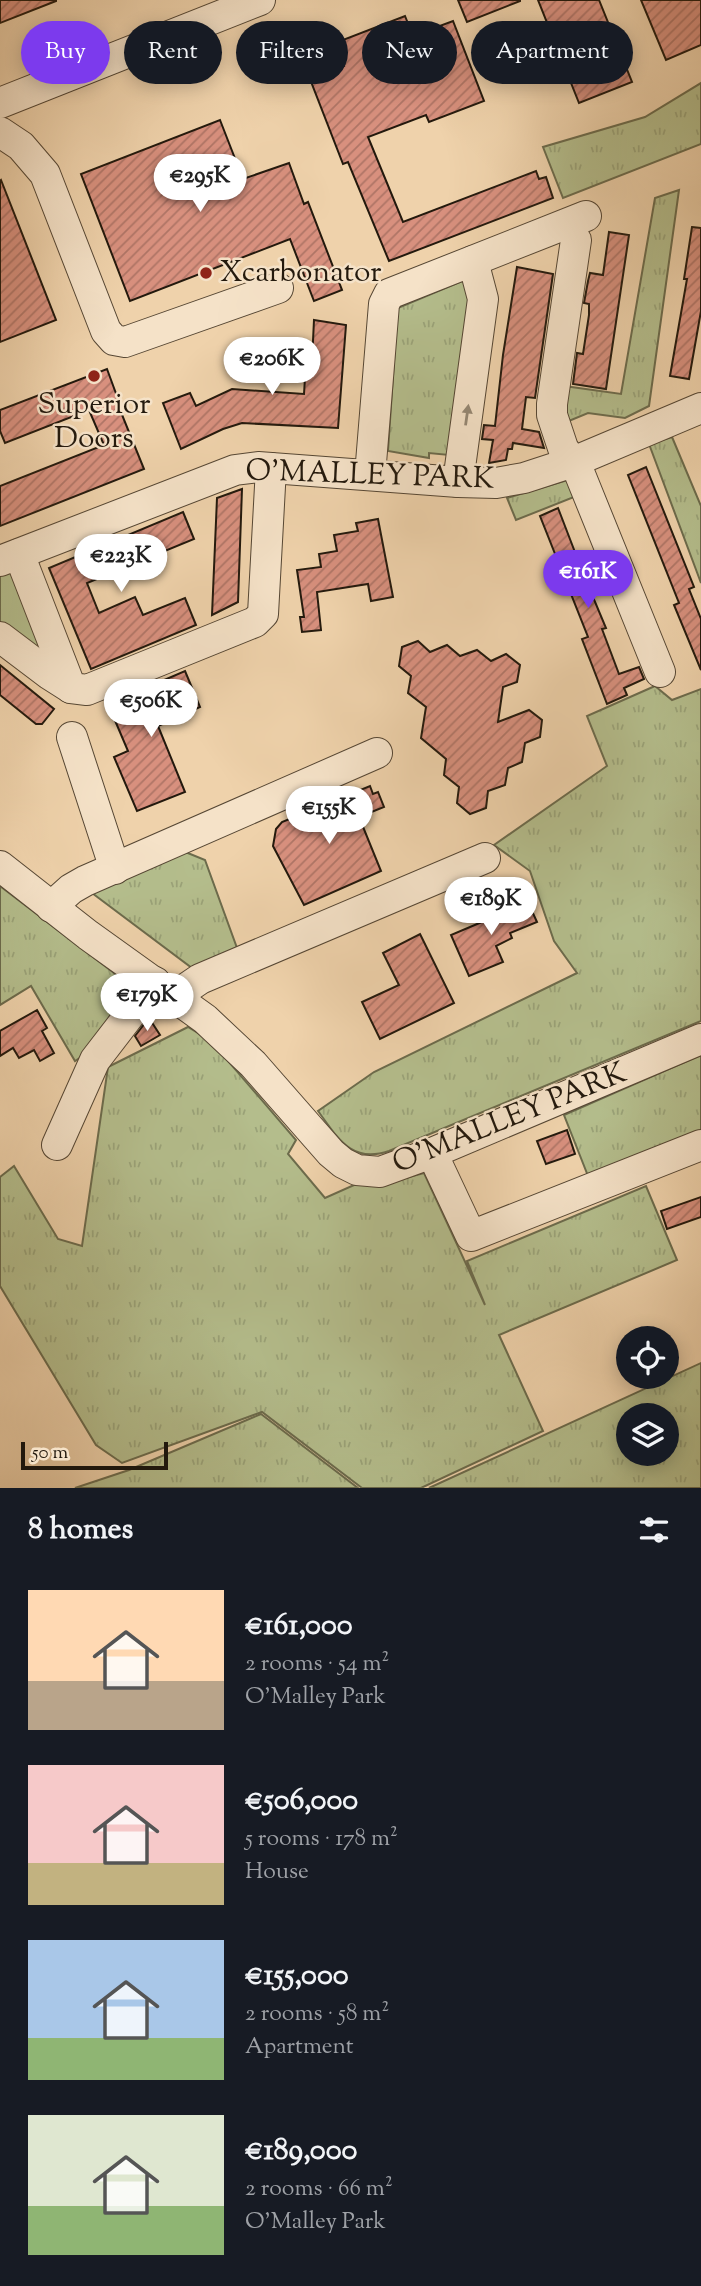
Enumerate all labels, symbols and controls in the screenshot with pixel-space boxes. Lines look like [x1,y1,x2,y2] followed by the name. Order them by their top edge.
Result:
[21,21,110,84] chip: Buy
[124,21,222,84] chip: Rent
[236,21,348,84] chip: Filters
[362,21,457,84] chip: New
[471,21,633,84] chip: Apartment
[151,154,249,214] pin: €295K
[170,160,230,193] text: €295K
[220,252,382,295] place label: Xcarbonator
[198,265,214,281] marker: Xcarbonator
[223,338,321,397] pin: €206K
[240,343,304,376] text: €206K
[86,368,102,384] marker: Superior Doors
[37,384,151,461] place label: Superior Doors
[462,404,473,426] one-way arrow
[245,450,496,502] street label: O'MALLEY PARK
[72,534,170,594] pin: €223K
[90,540,152,573] text: €223K
[539,550,637,610] pin: €161K
[559,556,617,589] text: €161K
[102,680,200,739] pin: €506K
[120,685,182,718] text: €506K
[280,786,378,846] pin: €155K
[302,792,356,825] text: €155K
[442,878,540,937] pin: €189K
[460,883,522,916] text: €189K
[98,974,196,1033] pin: €179K
[117,979,177,1012] text: €179K
[386,1052,634,1186] street label: O'MALLEY PARK
[616,1326,679,1466] map controls
[616,1326,679,1389] button: locate
[616,1403,679,1466] button: layers
[21,1439,168,1471] scale bar
[32,1440,68,1467] text: 50 m
[28,1509,133,1552] text: 8 homes
[635,1511,673,1549] icon: filters
[245,1605,353,1648] text: €161,000
[84,1618,168,1702] icon: home
[245,1648,389,1681] text: 2 rooms · 54 m²
[245,1681,386,1714] text: O'Malley Park
[245,1780,358,1823] text: €506,000
[84,1793,168,1877] icon: home
[245,1823,398,1856] text: 5 rooms · 178 m²
[245,1856,309,1889] text: House
[245,1955,349,1998] text: €155,000
[84,1968,168,2052] icon: home
[245,1998,389,2031] text: 2 rooms · 58 m²
[245,2031,354,2064] text: Apartment
[245,2130,357,2173] text: €189,000
[84,2143,168,2227] icon: home
[245,2173,393,2206] text: 2 rooms · 66 m²
[245,2206,386,2239] text: O'Malley Park

